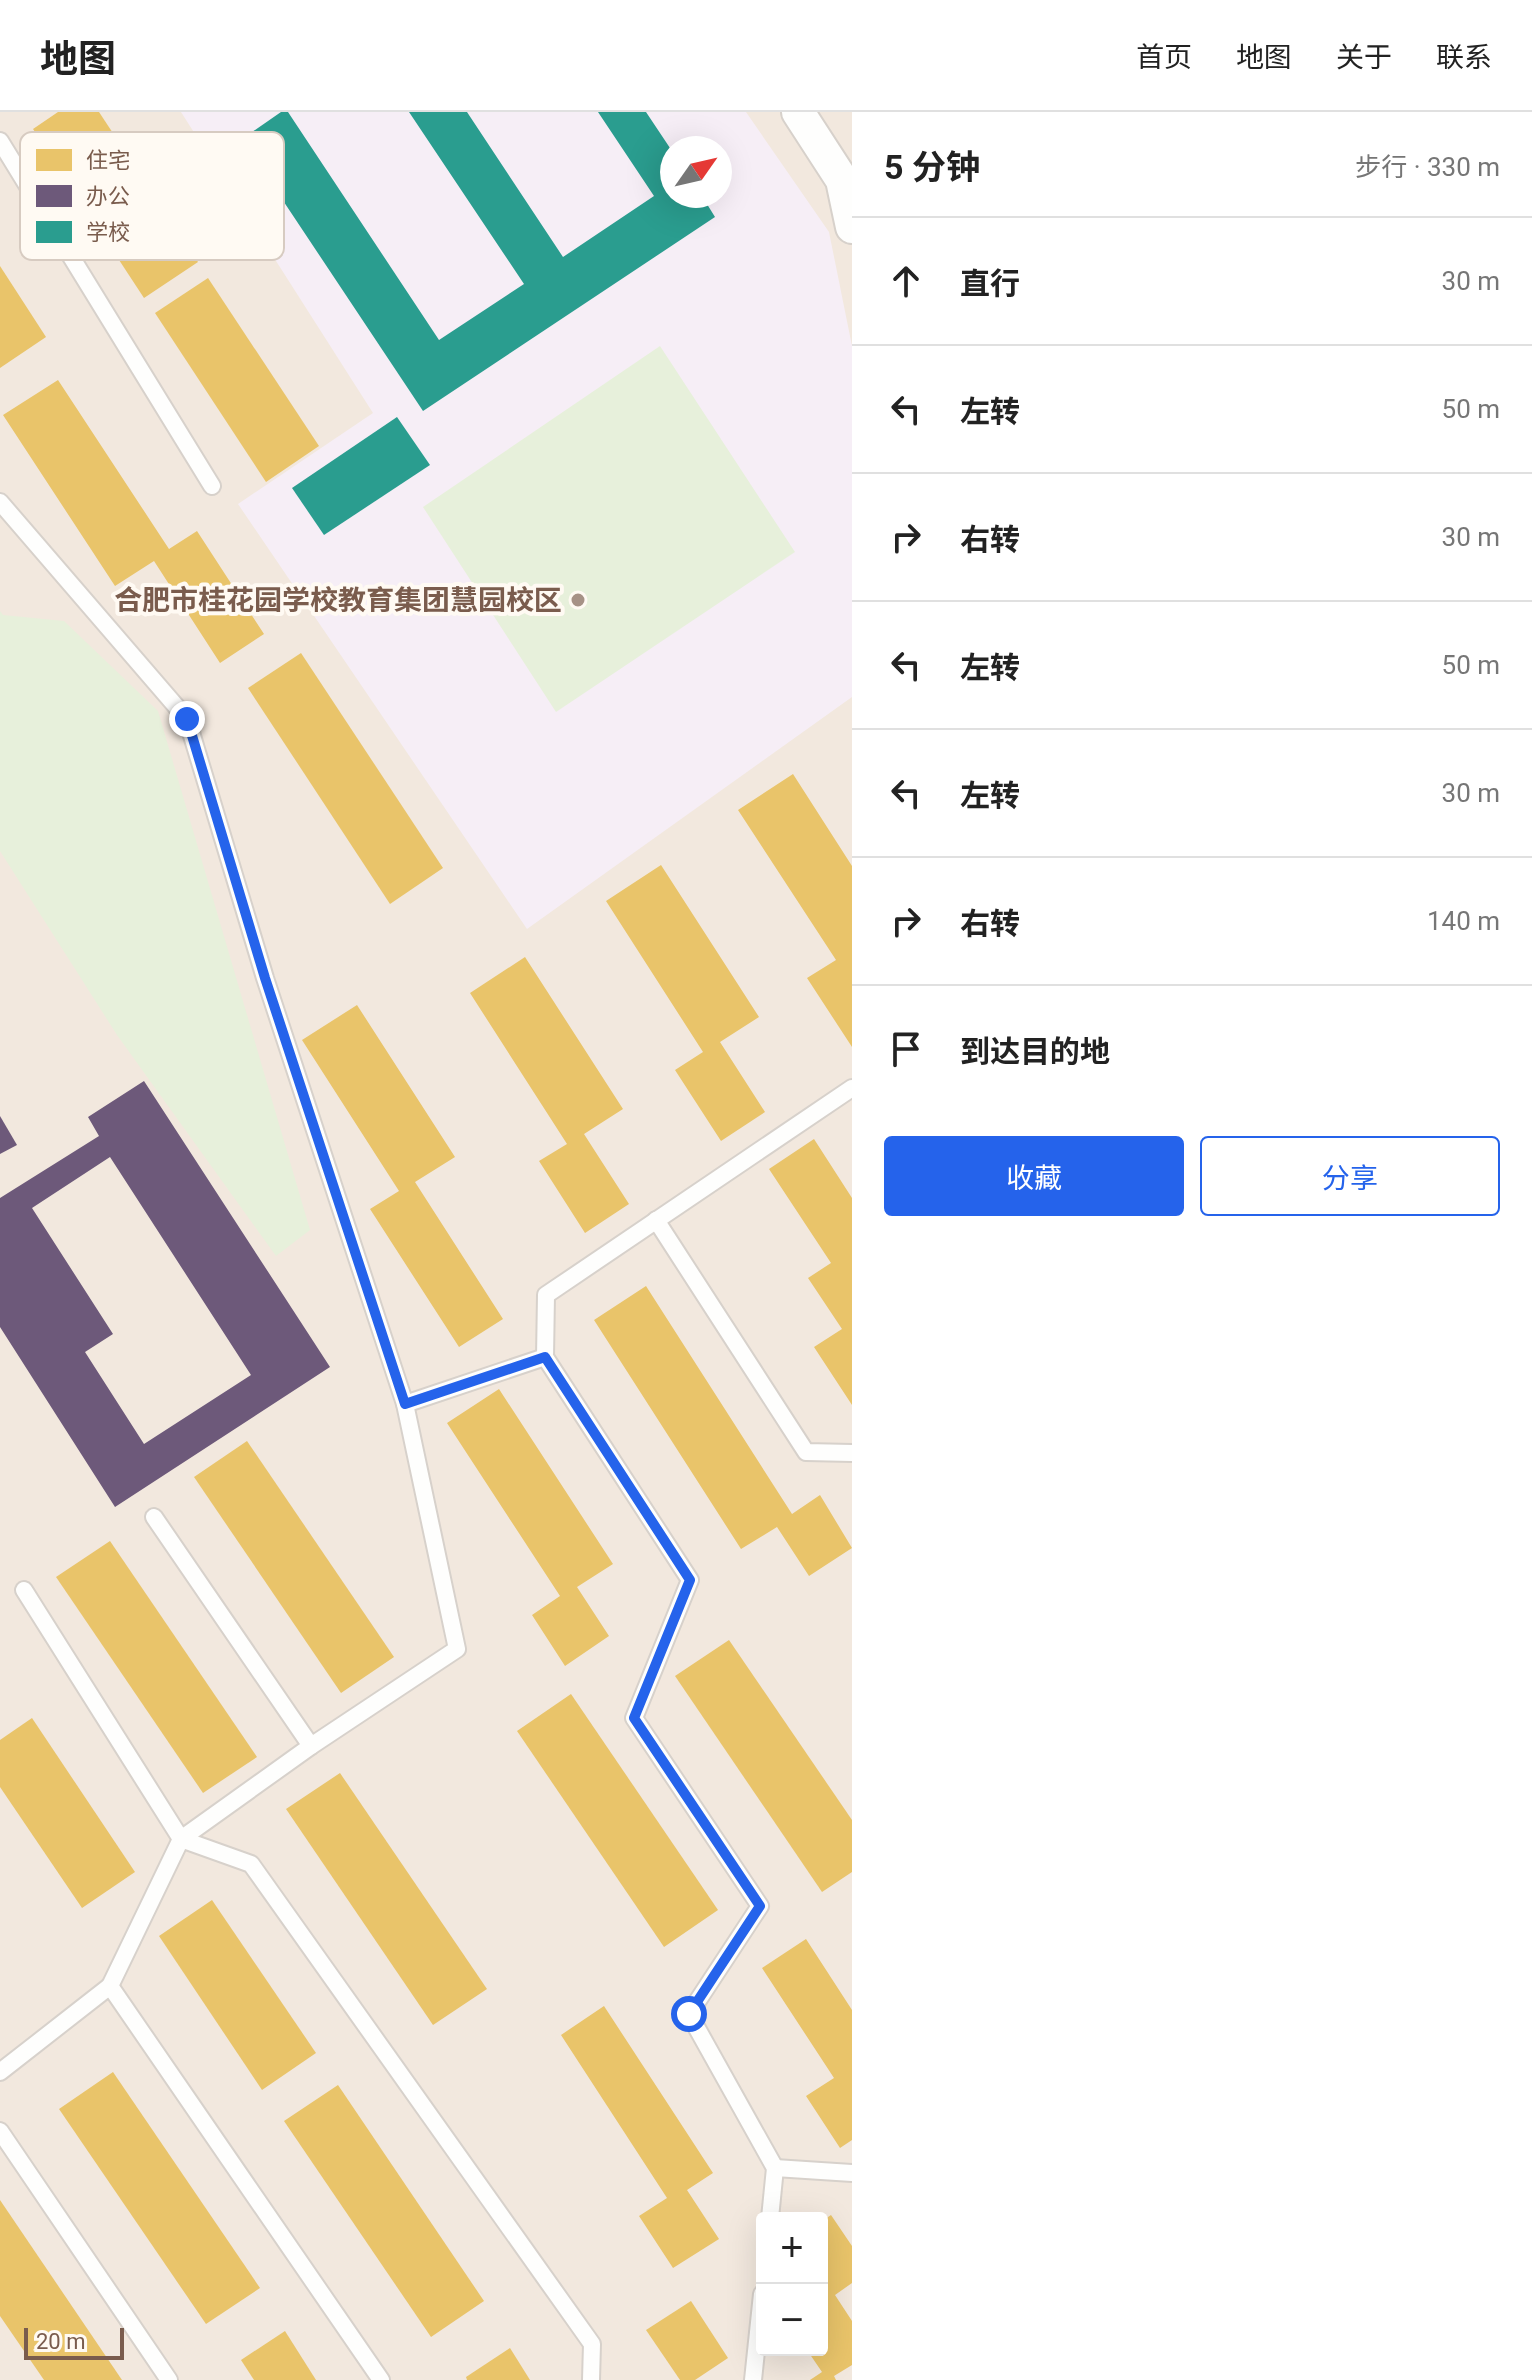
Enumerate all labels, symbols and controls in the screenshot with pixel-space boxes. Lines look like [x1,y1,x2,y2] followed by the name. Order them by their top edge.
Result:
[40,37,116,81] text: 地图
[1136,41,1192,74] text: 首页
[1236,41,1292,74] text: 地图
[1336,41,1392,74] text: 关于
[1436,41,1492,74] text: 联系
[20,132,284,260] legend
[660,136,732,208] north arrow
[884,147,980,187] text: 5 分钟
[86,148,130,173] text: 住宅
[1355,152,1500,182] text: 步行 · 330 m
[86,184,130,209] text: 办公
[86,220,130,245] text: 学校
[884,259,928,303] icon: ahead
[960,266,1020,301] text: 直行
[1442,266,1500,296] text: 30 m
[884,387,928,431] icon: left
[960,394,1020,429] text: 左转
[1442,394,1500,424] text: 50 m
[884,515,928,559] icon: right
[960,522,1020,557] text: 右转
[1442,522,1500,552] text: 30 m
[114,584,562,617] place label: 合肥市桂花园学校教育集团慧园校区
[569,591,587,609] marker: 合肥市桂花园学校教育集团慧园校区
[884,643,928,687] icon: left
[960,650,1020,685] text: 左转
[1442,650,1500,680] text: 50 m
[169,701,205,737] route end
[884,771,928,815] icon: left
[960,778,1020,813] text: 左转
[1442,778,1500,808] text: 30 m
[884,899,928,943] icon: right
[960,906,1020,941] text: 右转
[1427,906,1500,936] text: 140 m
[884,1027,928,1071] icon: arrive
[960,1034,1110,1069] text: 到达目的地
[884,1136,1184,1216] button: 收藏
[1200,1136,1500,1216] button: 分享
[671,1996,707,2032] route start
[756,2212,828,2356] map controls
[756,2212,828,2284] button: +
[756,2284,828,2356] button: −
[24,2324,124,2360] scale bar
[36,2329,85,2354] text: 20 m

